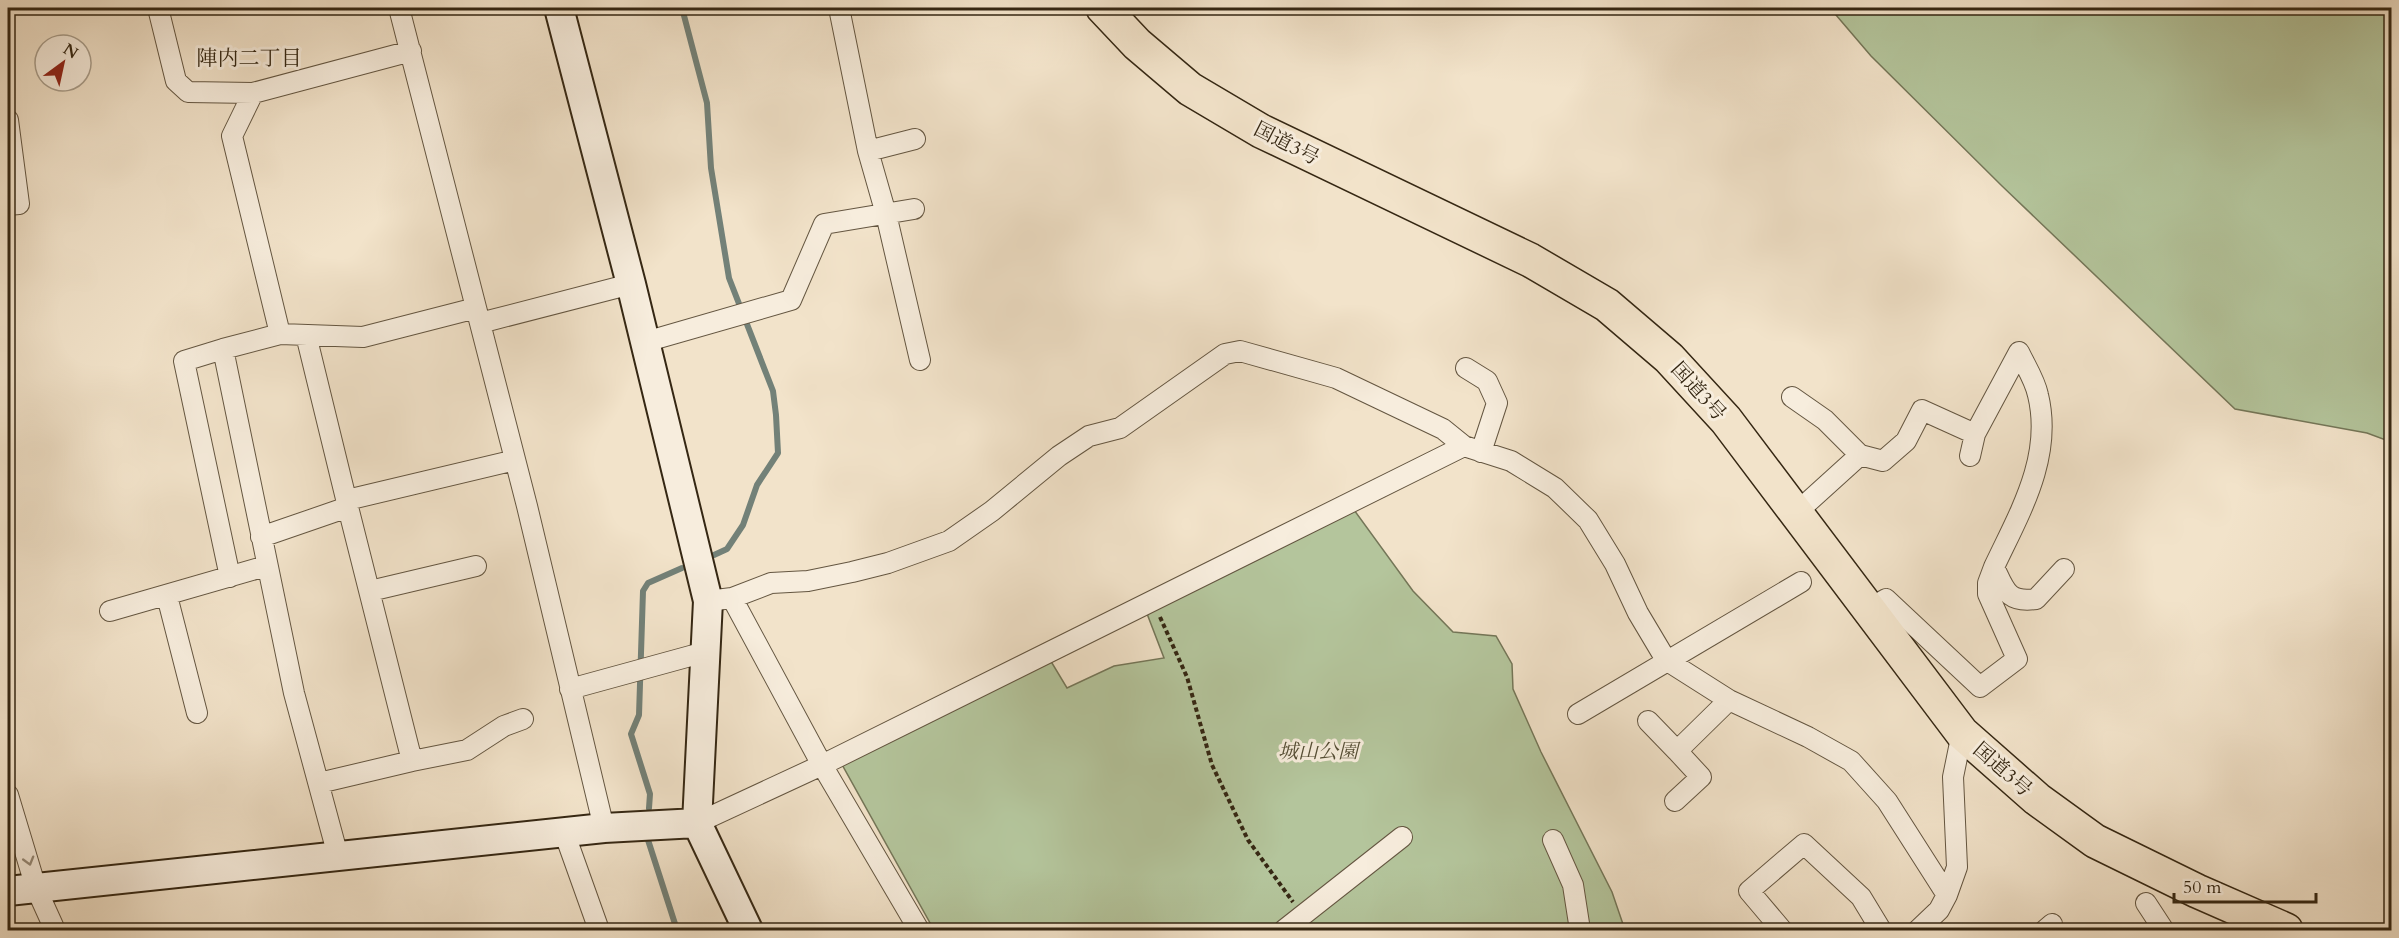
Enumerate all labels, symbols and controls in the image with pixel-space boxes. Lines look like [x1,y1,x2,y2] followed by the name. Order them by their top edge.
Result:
[33,33,93,93] north arrow
[59,38,83,64] text: N
[197,44,302,73] district label: 陣内二丁目
[1249,115,1324,171] street label: 国道3号
[1665,356,1732,426] street label: 国道3号
[1967,736,2038,803] street label: 国道3号
[1278,738,1361,765] park label: 城山公園
[22,856,34,866] one-way arrow
[2174,866,2316,904] scale bar
[2183,875,2222,900] text: 50 m

